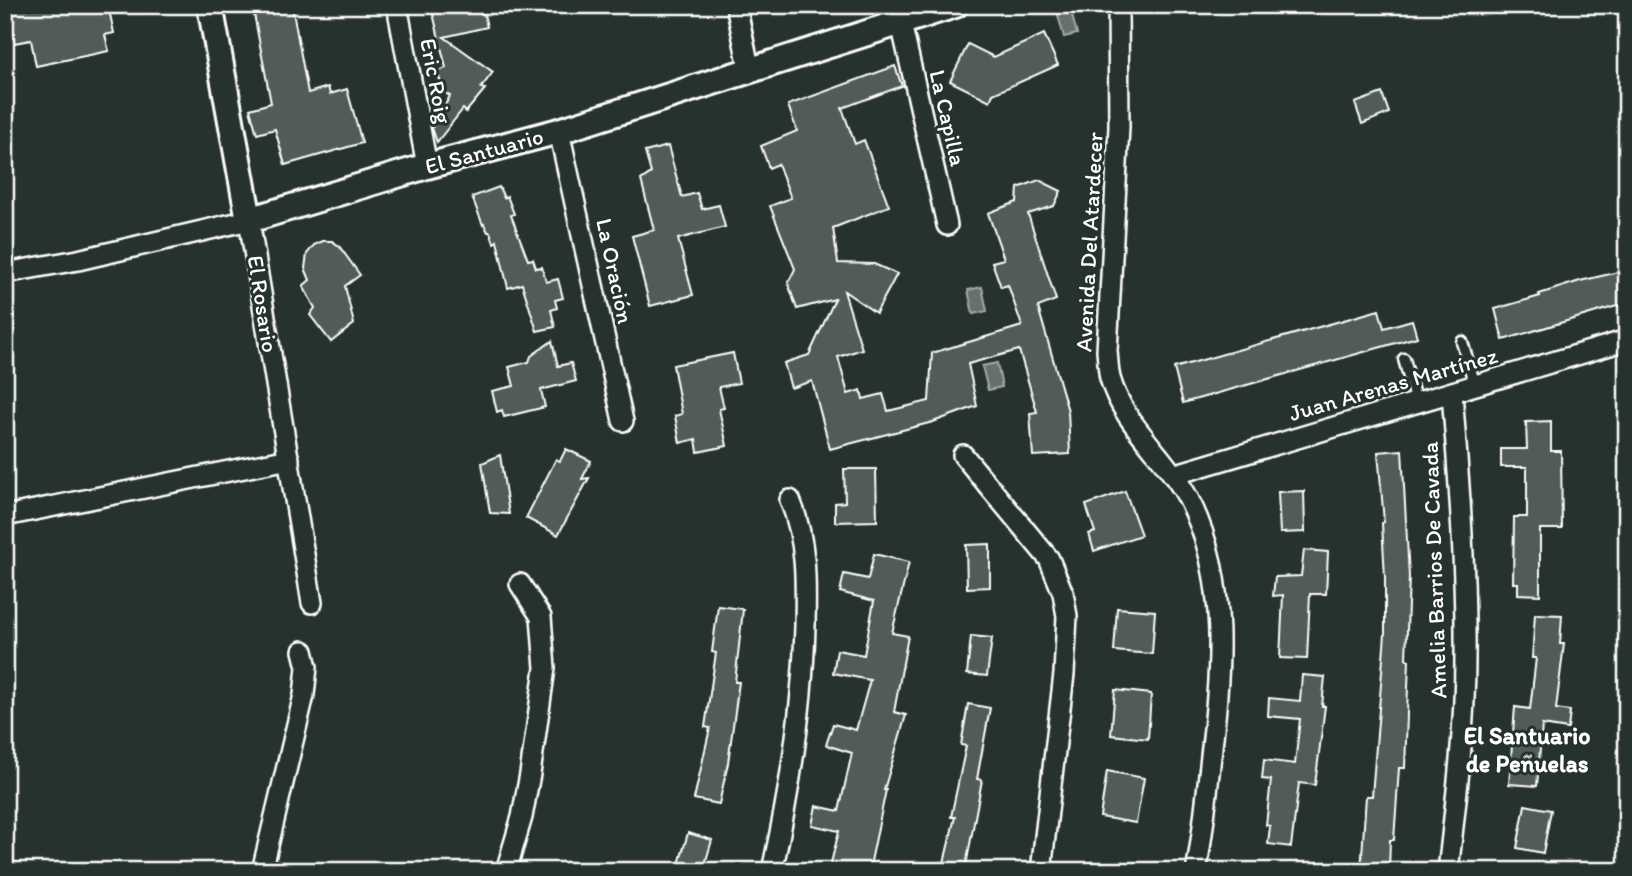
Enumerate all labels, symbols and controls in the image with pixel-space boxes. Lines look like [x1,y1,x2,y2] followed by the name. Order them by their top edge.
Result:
[414,36,458,126] street label: Eric Roig
[923,67,973,169] street label: La Capilla
[422,122,546,180] street label: El Santuario
[1069,132,1109,352] street label: Avenida Del Atardecer
[590,216,640,326] street label: La Oración
[241,253,285,355] street label: El Rosario
[1286,341,1501,427] street label: Juan Arenas Martínez
[1416,441,1452,699] street label: Amelia Barrios De Cavada
[1464,721,1590,778] district label: El Santuario de Peñuelas

